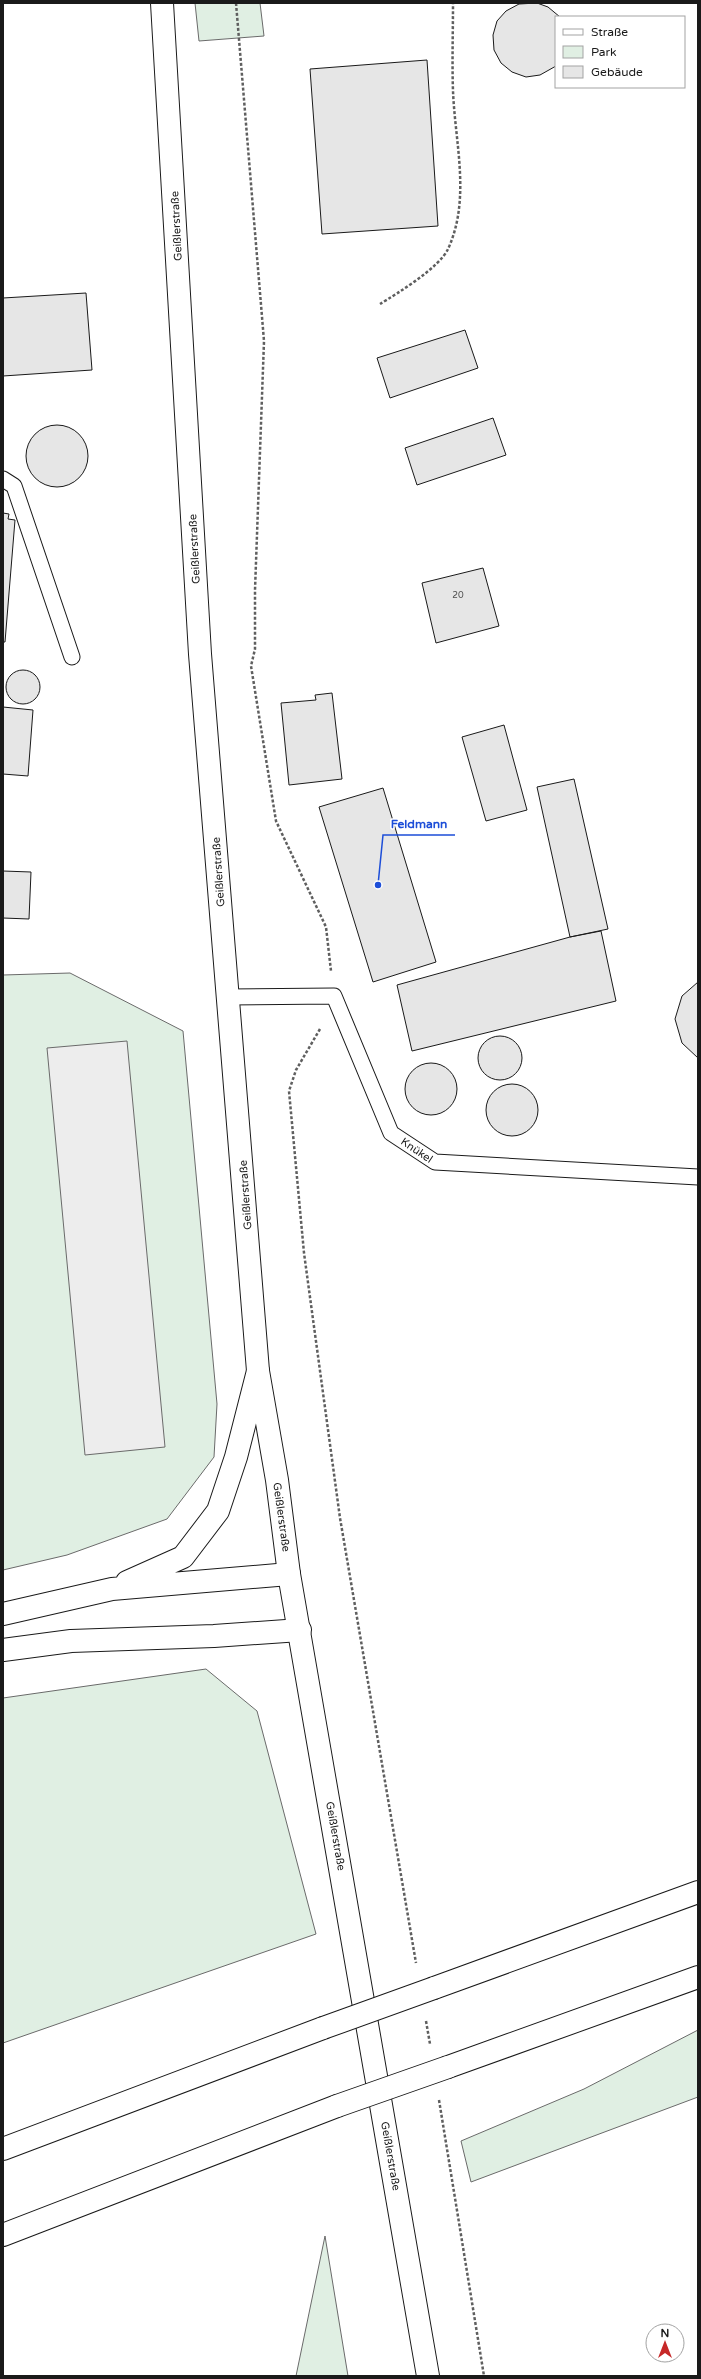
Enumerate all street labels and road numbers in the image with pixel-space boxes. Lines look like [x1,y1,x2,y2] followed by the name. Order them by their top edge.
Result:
[168,191,185,261] street label: Geißlerstraße
[186,514,203,584] street label: Geißlerstraße
[210,837,227,907] street label: Geißlerstraße
[398,1135,435,1166] street label: Knükel
[237,1160,254,1230] street label: Geißlerstraße
[270,1482,293,1553] street label: Geißlerstraße
[323,1801,348,1872] street label: Geißlerstraße
[378,2121,403,2192] street label: Geißlerstraße

